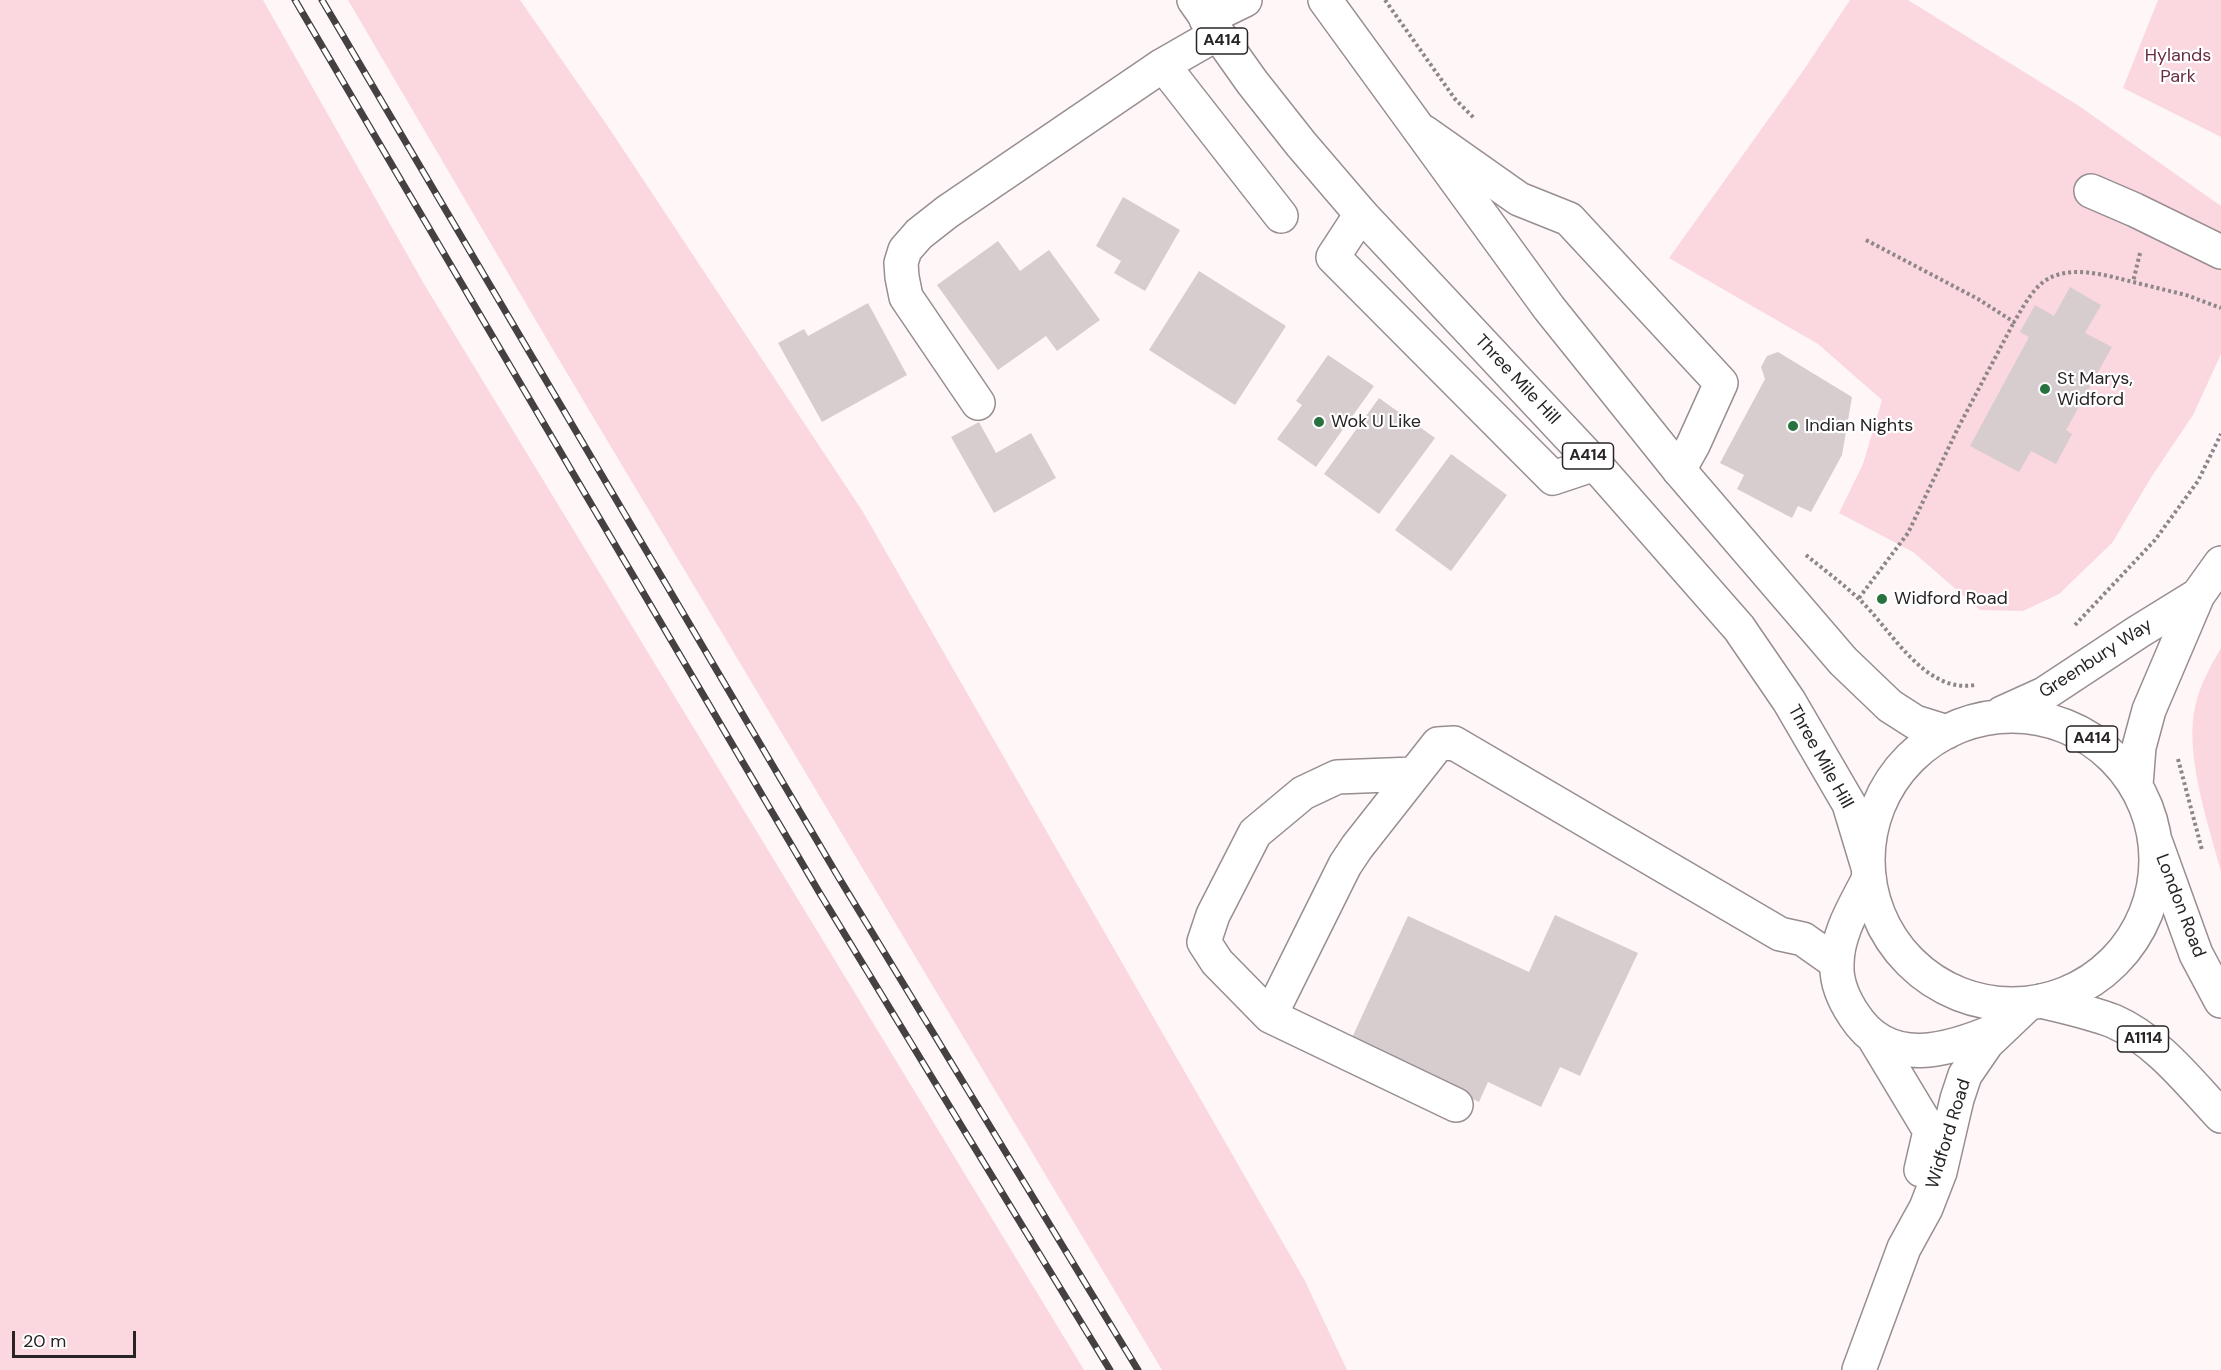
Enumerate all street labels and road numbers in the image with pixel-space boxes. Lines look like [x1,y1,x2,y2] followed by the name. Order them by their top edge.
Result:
[1196,28,1248,54] road number: A414
[1470,331,1564,429] street label: Three Mile Hill
[1562,443,1614,469] road number: A414
[2036,615,2156,703] street label: Greenbury Way
[1783,701,1857,813] street label: Three Mile Hill
[2066,726,2118,752] road number: A414
[2150,851,2210,961] street label: London Road
[2118,1026,2168,1052] road number: A1114
[1922,1076,1976,1192] street label: Widford Road

